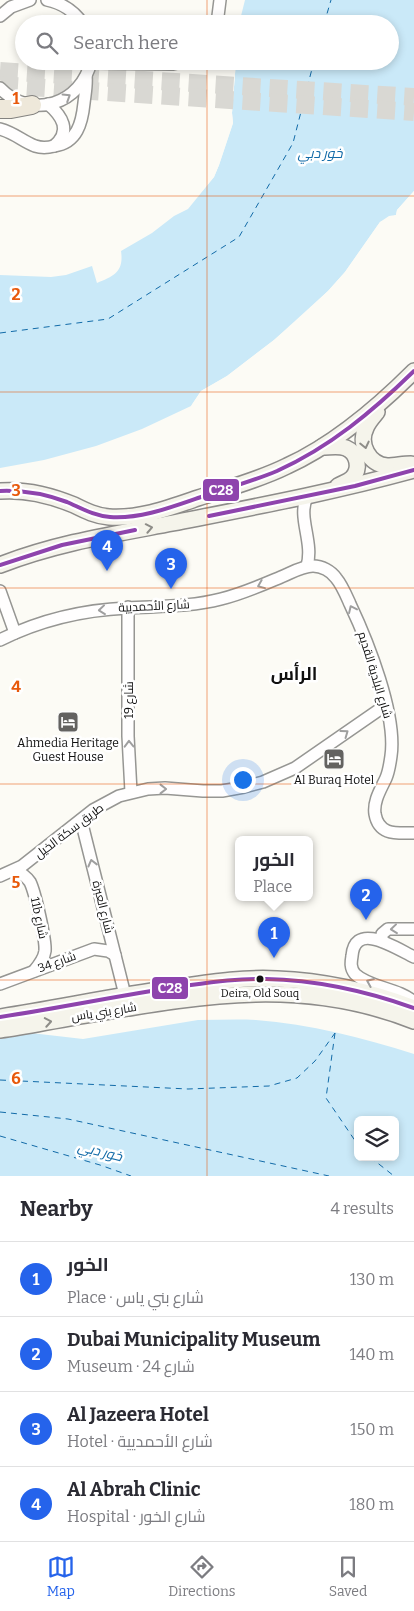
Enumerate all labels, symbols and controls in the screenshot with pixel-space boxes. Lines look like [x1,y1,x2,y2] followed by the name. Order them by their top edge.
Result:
[15,15,399,70] search box
[33,29,61,57] icon: search
[73,31,178,54] text: Search here
[13,89,20,108] text: 1
[61,93,70,103] one-way arrow
[297,145,344,165] water label: خور دبي
[11,285,21,304] text: 2
[359,440,370,449] one-way arrow
[202,478,240,502] line badge: C28
[11,481,21,500] text: 3
[208,482,234,499] text: C28
[144,523,153,533] one-way arrow
[91,530,123,571] pin: 4
[155,548,187,589] pin: 3
[258,579,266,589] one-way arrow
[118,597,190,616] street label: شارع الأحمديية
[98,604,106,615] one-way arrow
[348,605,359,614] one-way arrow
[354,630,395,720] street label: شارع البلدية القديم
[271,661,317,685] district label: الرأس
[11,677,21,696] text: 4
[122,681,137,719] street label: شارع 19
[56,710,80,734] hotel icon: Ahmedia Heritage Guest House
[339,730,349,739] one-way arrow
[17,736,119,764] place label: Ahmedia Heritage Guest House
[123,740,134,748] one-way arrow
[322,747,346,771] hotel icon: Al Buraq Hotel
[230,767,256,793] your location
[294,773,375,787] place label: Al Buraq Hotel
[159,784,167,794] one-way arrow
[32,800,106,861] street label: طريق سكة الخيل
[235,836,313,901] popup
[253,848,295,871] text: الخور
[87,859,97,867] one-way arrow
[12,873,21,892] text: 5
[253,877,292,896] text: Place
[89,879,116,935] street label: شارع العبرة
[350,879,382,920] pin: 2
[27,896,50,940] street label: 11b شارع
[258,917,290,958] pin: 1
[389,924,397,935] one-way arrow
[36,949,78,976] street label: شارع 34
[255,974,265,984] marker: Deira, Old Souq
[151,976,189,1000] line badge: C28
[366,977,375,988] one-way arrow
[157,980,183,997] text: C28
[221,987,300,1000] place label: Deira, Old Souq
[70,1000,138,1027] street label: شارع بني ياس
[44,1017,52,1027] one-way arrow
[11,1069,21,1088] text: 6
[354,1116,399,1161] map controls
[354,1116,399,1161] button: layers
[75,1138,125,1168] water label: خور دبي
[20,1196,93,1222] text: Nearby
[331,1199,394,1218] text: 4 results
[67,1253,109,1276] text: الخور
[33,1270,39,1289] text: 1
[350,1270,394,1289] text: 130 m
[67,1288,204,1307] text: Place · شارع بني ياس
[67,1328,320,1351] text: Dubai Municipality Museum
[31,1345,41,1364] text: 2
[349,1345,394,1364] text: 140 m
[67,1357,195,1376] text: Museum · شارع 24
[67,1403,209,1426] text: Al Jazeera Hotel
[31,1420,41,1439] text: 3
[350,1420,394,1439] text: 150 m
[67,1432,213,1451] text: Hotel · شارع الأحمديية
[67,1478,201,1501] text: Al Abrah Clinic
[31,1495,41,1514] text: 4
[349,1495,394,1514] text: 180 m
[67,1507,205,1526] text: Hospital · شارع الخور
[47,1553,75,1600] tab: Map
[168,1553,236,1600] tab: Directions
[329,1553,367,1600] tab: Saved

